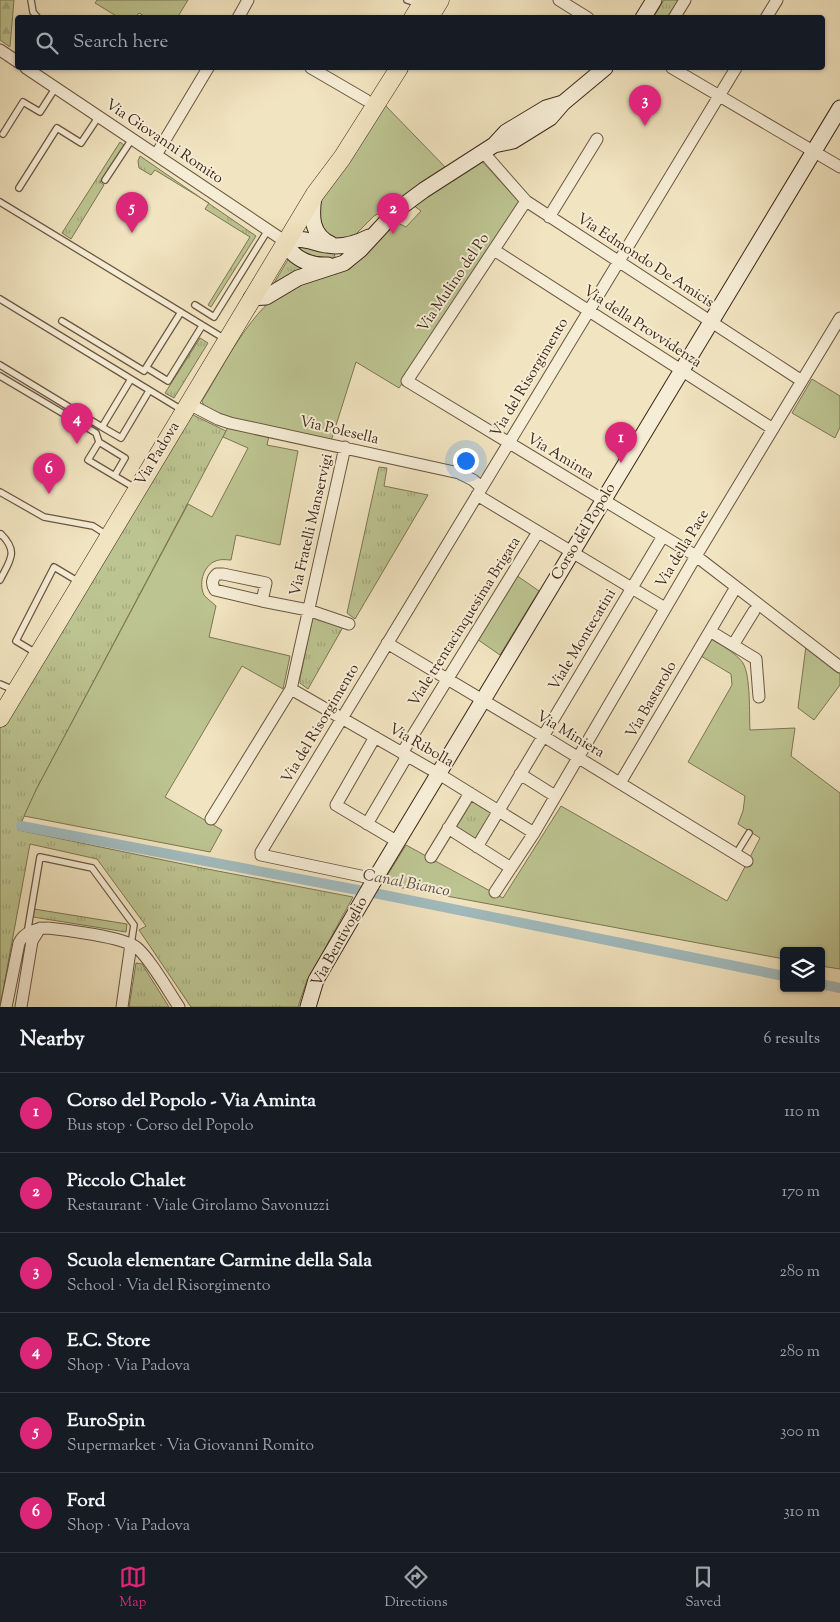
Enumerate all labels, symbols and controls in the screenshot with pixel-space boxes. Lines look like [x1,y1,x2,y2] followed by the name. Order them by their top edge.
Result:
[15,15,825,70] search box
[33,29,61,57] icon: search
[73,29,168,56] text: Search here
[629,85,661,126] pin: 3
[101,95,227,189] street label: Via Giovanni Romito
[116,192,148,233] pin: 5
[377,193,409,234] pin: 2
[572,209,718,313] street label: Via Edmondo De Amicis
[413,229,495,337] street label: Via Mulino del Po
[579,281,705,373] street label: Via della Provvidenza
[486,314,574,442] street label: Via del Risorgimento
[61,403,93,444] pin: 4
[297,412,381,450] street label: Via Polesella
[131,418,185,490] street label: Via Padova
[605,422,637,463] pin: 1
[522,429,598,485] street label: Via Aminta
[453,448,479,474] your location
[285,452,339,598] street label: Via Fratelli Manservigi
[33,453,65,494] pin: 6
[547,479,621,585] street label: Corso del Popolo
[651,506,715,592] street label: Via della Pace
[404,533,526,711] street label: Viale trentacinquesima Brigata
[544,585,622,695] street label: Viale Montecatini
[621,658,683,742] street label: Via Bastarolo
[277,660,365,788] street label: Via del Risorgimento
[532,706,608,764] street label: Via Miniera
[385,719,458,773] street label: Via Ribolla
[360,864,452,904] water label: Canal Bianco
[307,893,373,991] street label: Via Bentivoglio
[780,947,825,992] map controls
[780,947,825,992] button: layers
[20,1025,85,1055] text: Nearby
[764,1028,820,1051] text: 6 results
[67,1088,316,1115] text: Corso del Popolo - Via Aminta
[33,1101,39,1124] text: 1
[784,1101,820,1124] text: 110 m
[67,1115,253,1138] text: Bus stop · Corso del Popolo
[67,1168,185,1195] text: Piccolo Chalet
[32,1181,40,1204] text: 2
[782,1181,820,1204] text: 170 m
[67,1195,329,1218] text: Restaurant · Viale Girolamo Savonuzzi
[67,1248,372,1275] text: Scuola elementare Carmine della Sala
[33,1261,39,1284] text: 3
[779,1261,820,1284] text: 280 m
[67,1275,271,1298] text: School · Via del Risorgimento
[67,1328,150,1355] text: E.C. Store
[32,1341,40,1364] text: 4
[779,1341,820,1364] text: 280 m
[67,1355,190,1378] text: Shop · Via Padova
[67,1408,145,1435] text: EuroSpin
[33,1421,39,1444] text: 5
[780,1421,820,1444] text: 300 m
[67,1435,314,1458] text: Supermarket · Via Giovanni Romito
[67,1488,106,1515] text: Ford
[32,1501,40,1524] text: 6
[783,1501,820,1524] text: 310 m
[67,1515,190,1538] text: Shop · Via Padova
[119,1563,147,1613] tab: Map
[384,1563,448,1613] tab: Directions
[685,1563,721,1613] tab: Saved

